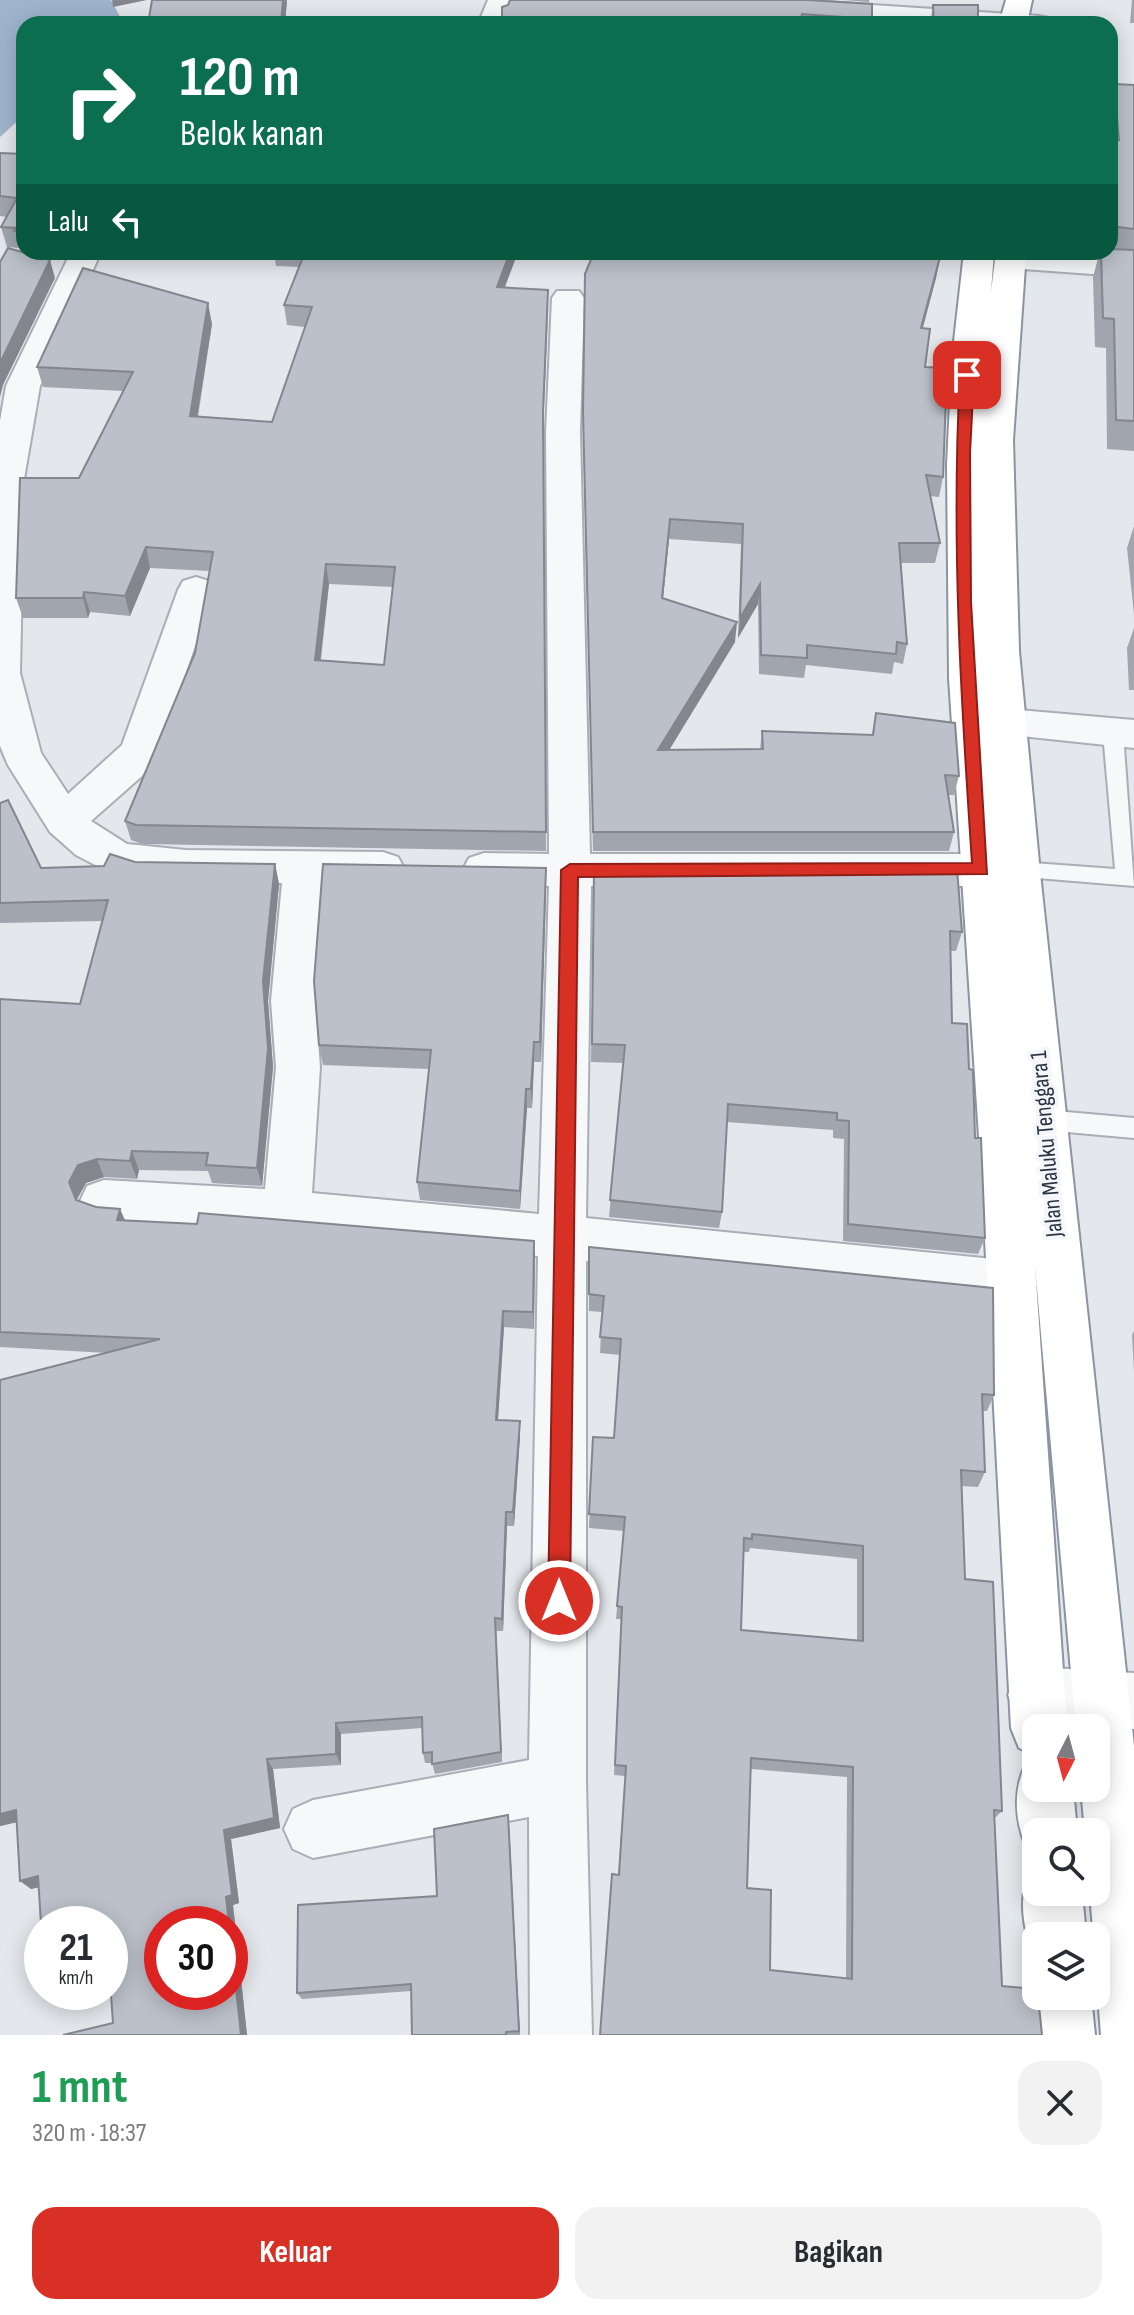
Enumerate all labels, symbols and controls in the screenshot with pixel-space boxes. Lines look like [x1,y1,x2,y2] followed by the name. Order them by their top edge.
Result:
[180,45,300,112] text: 120 m
[48,48,152,152] icon: right
[180,113,324,156] text: Belok kanan
[105,200,149,244] icon: left
[48,204,89,240] text: Lalu
[933,341,1001,409] pin
[945,353,989,397] icon: arrive
[1024,1049,1069,1239] street label: Jalan Maluku Tenggara 1
[517,1559,601,1643] position arrow
[1022,1714,1110,1802] north arrow
[1022,1714,1110,2010] map controls
[1022,1818,1110,1906] button: search
[144,1906,248,2010] speed limit sign: 30
[1022,1922,1110,2010] button: layers
[59,1924,93,1972] text: 21
[59,1966,93,1990] text: km/h
[32,2059,128,2116] text: 1 mnt
[1018,2061,1102,2145] button: close
[32,2118,146,2149] text: 320 m · 18:37
[32,2207,559,2299] button: Keluar
[575,2207,1102,2299] button: Bagikan

